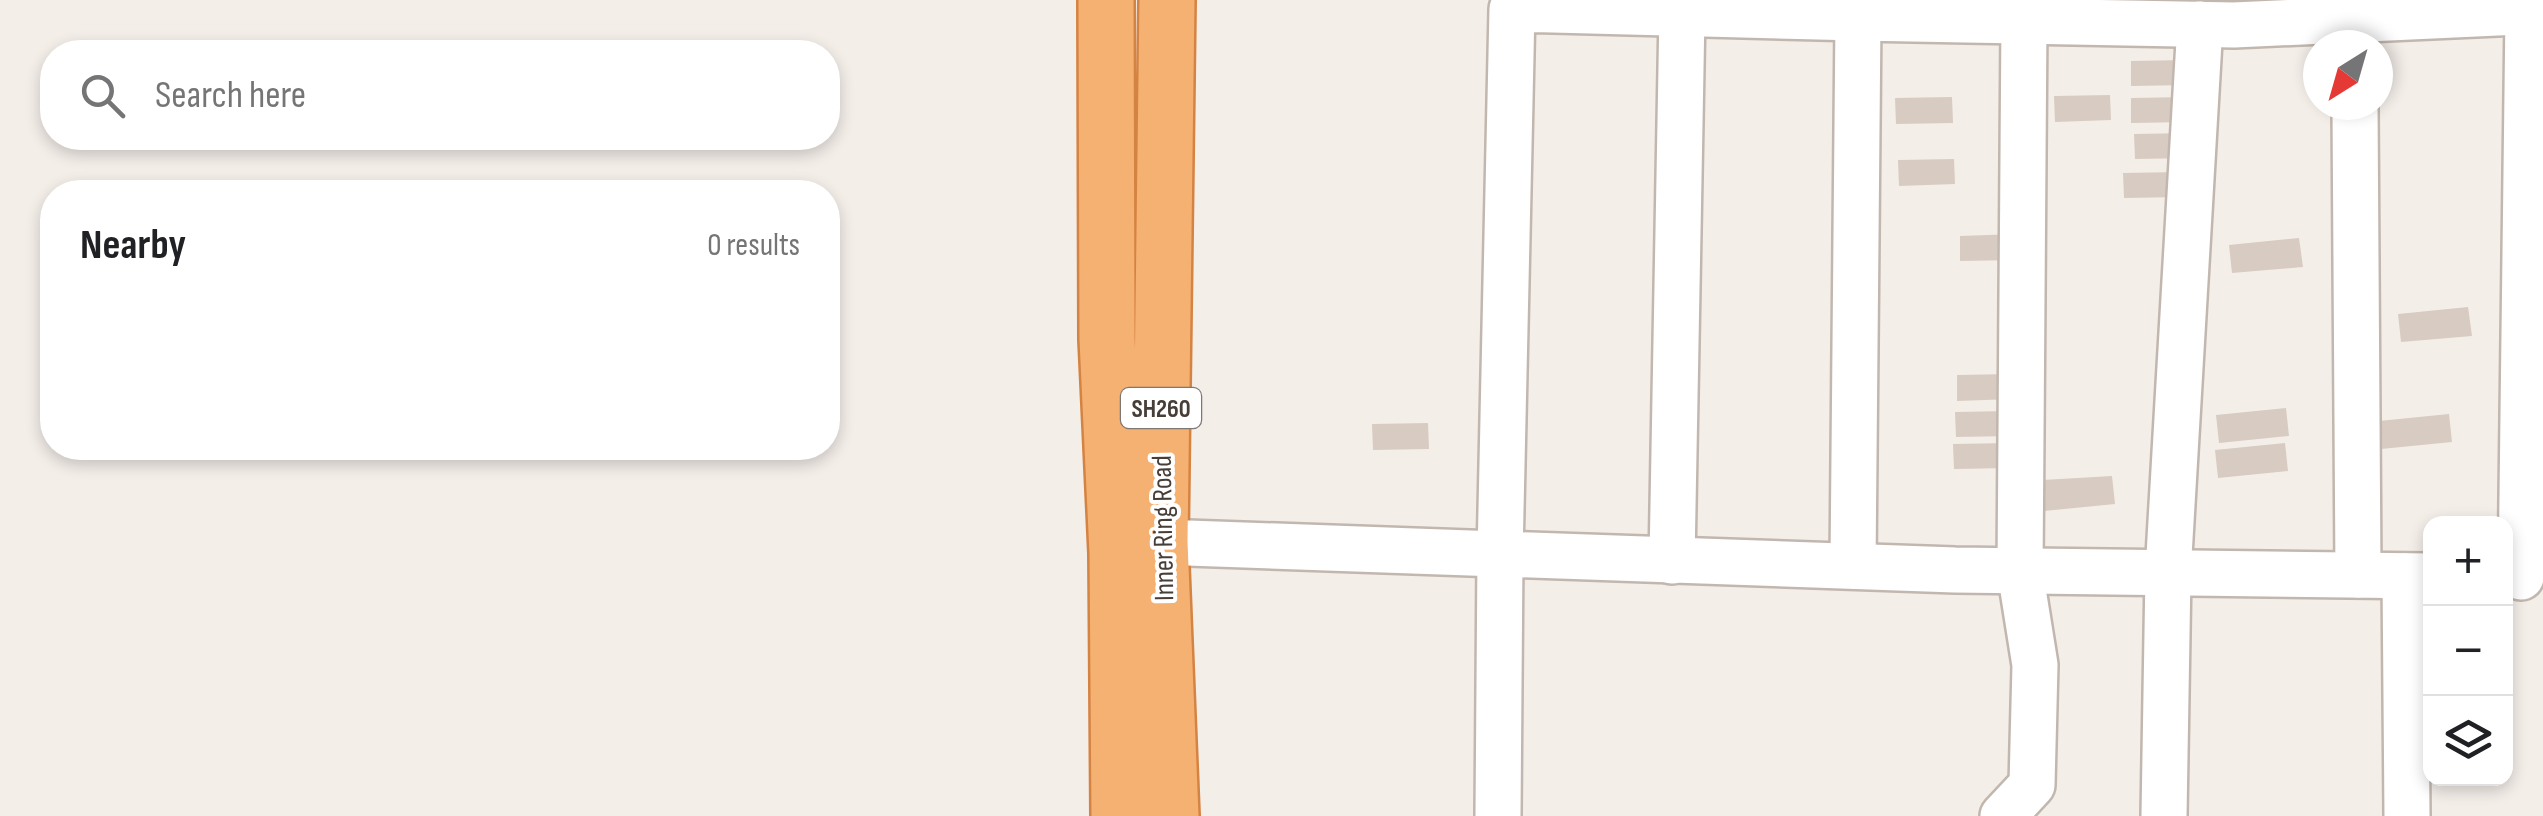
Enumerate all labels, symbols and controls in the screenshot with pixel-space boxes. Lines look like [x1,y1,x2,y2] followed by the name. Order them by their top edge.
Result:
[2303,30,2393,120] north arrow
[40,40,840,150] search box
[75,68,130,123] icon: search
[155,73,306,118] text: Search here
[80,220,186,271] text: Nearby
[707,226,800,265] text: 0 results
[1121,388,1201,428] road number: SH260
[1146,455,1181,601] street label: Inner Ring Road
[2423,516,2513,786] map controls
[2423,516,2513,606] button: +
[2423,606,2513,696] button: −
[2423,696,2513,786] button: layers

